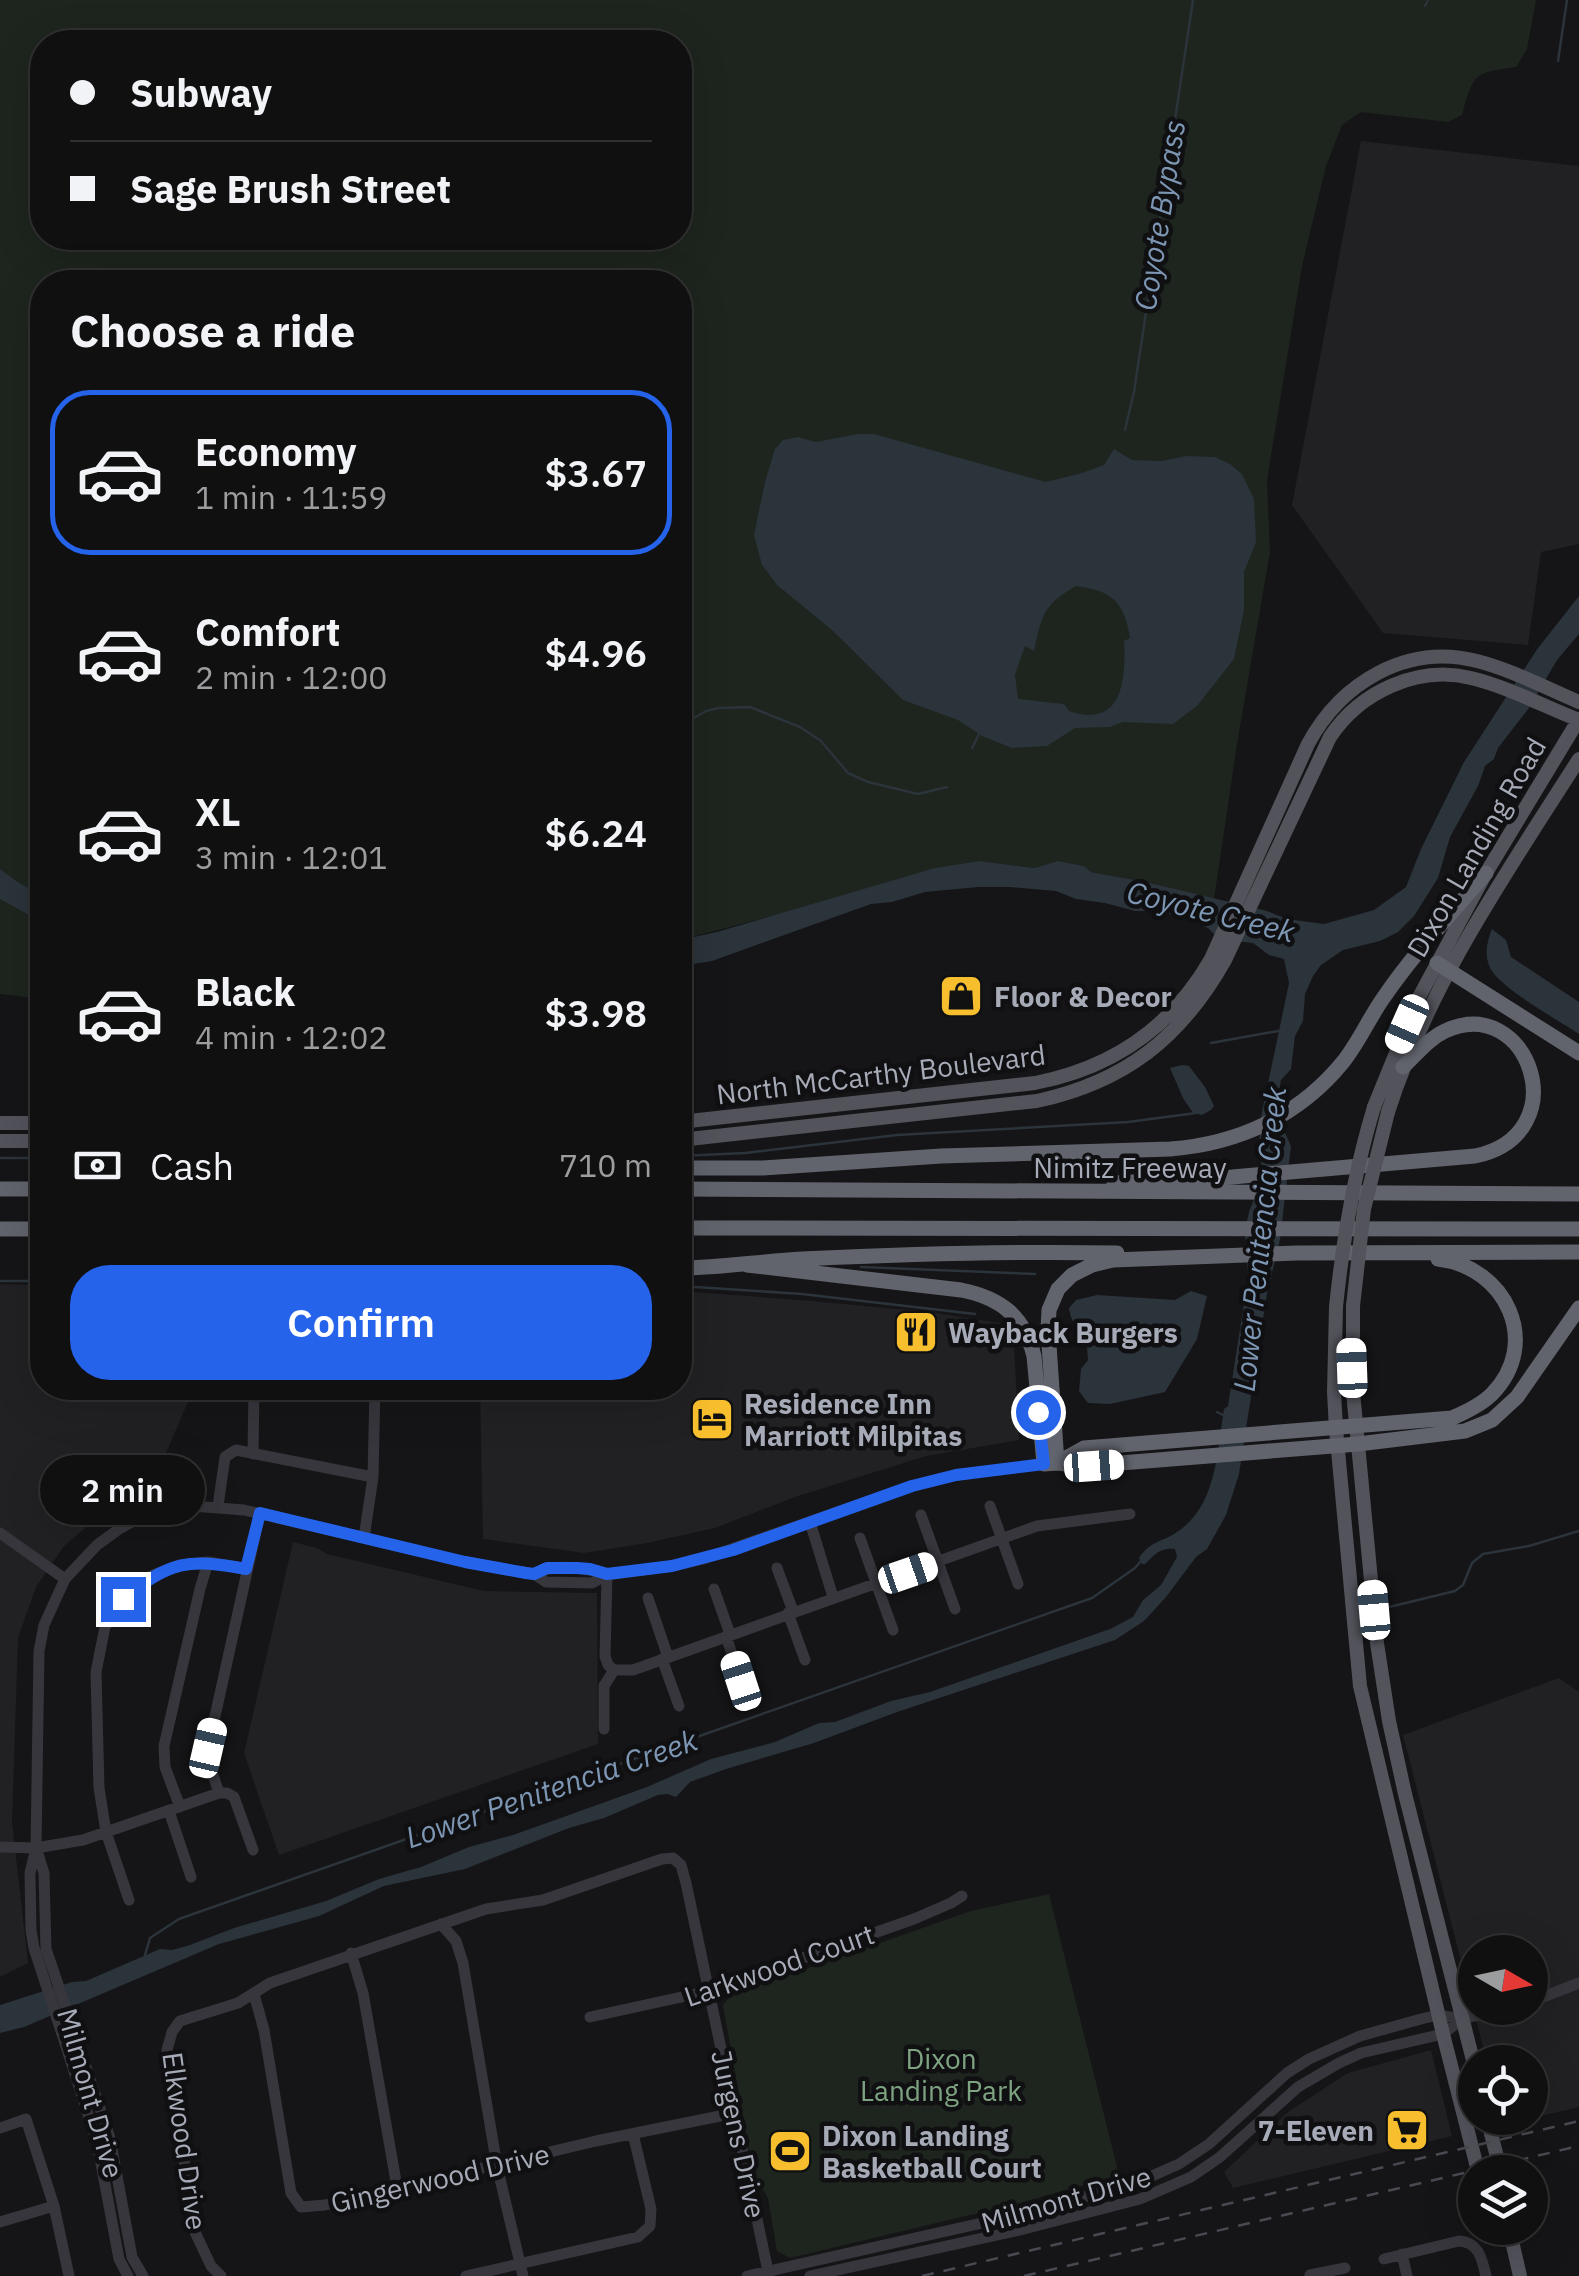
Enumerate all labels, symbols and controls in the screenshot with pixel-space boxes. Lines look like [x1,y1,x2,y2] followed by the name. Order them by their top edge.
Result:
[130,68,272,117] text: Subway
[1125,117,1193,313] water label: Coyote Bypass
[130,164,451,213] text: Sage Brush Street
[70,301,355,359] text: Choose a ride
[195,427,357,476] text: Economy
[75,428,165,518] icon: car
[544,448,647,497] text: $3.67
[195,476,388,518] text: 1 min · 11:59
[195,607,340,656] text: Comfort
[75,608,165,698] icon: car
[544,628,647,677] text: $4.96
[195,656,388,698] text: 2 min · 12:00
[1398,731,1554,963] street label: Dixon Landing Road
[195,787,241,836] text: XL
[75,788,165,878] icon: car
[544,808,647,857] text: $6.24
[195,836,388,878] text: 3 min · 12:01
[1123,871,1299,951] water label: Coyote Creek
[195,967,295,1016] text: Black
[75,968,165,1058] icon: car
[938,973,984,1019] shop icon: Floor & Decor
[994,978,1172,1015] place label: Floor & Decor
[544,988,647,1037] text: $3.98
[1381,990,1433,1058] car
[195,1016,388,1058] text: 4 min · 12:02
[714,1035,1048,1113] street label: North McCarthy Boulevard
[1224,1084,1294,1393] water label: Lower Penitencia Creek
[70,1138,125,1193] icon: cash
[150,1141,234,1190] text: Cash
[559,1144,652,1186] text: 710 m
[1033,1149,1227,1186] street label: Nimitz Freeway
[70,1265,652,1380] button: Confirm
[893,1309,939,1355] restaurant icon: Wayback Burgers
[948,1314,1178,1351] place label: Wayback Burgers
[1336,1337,1368,1399] car
[744,1385,962,1454] place label: Residence Inn Marriott Milpitas
[1016,1390,1061,1435] route start
[689,1396,735,1442] hotel icon: Residence Inn Marriott Milpitas
[1063,1449,1125,1483] car
[41,1454,206,1524] callout: 2 min
[81,1469,164,1511] text: 2 min
[875,1549,941,1597] car
[101,1577,146,1622] route end
[1356,1579,1392,1641] car
[717,1648,765,1714] car
[187,1715,229,1781] car
[400,1720,703,1856] water label: Lower Penitencia Creek
[679,1915,879,2015] street label: Larkwood Court
[1458,1935,1548,2025] north arrow
[1458,1935,1548,2245] map controls
[49,2004,133,2182] street label: Milmont Drive
[860,2040,1022,2109] park label: Dixon Landing Park
[1458,2045,1548,2135] button: locate
[703,2047,775,2221] street label: Jurgens Drive
[154,2050,216,2232] street label: Elkwood Drive
[1384,2107,1430,2153] supermarket icon: 7-Eleven
[1258,2112,1374,2149] place label: 7-Eleven
[822,2117,1042,2186] place label: Dixon Landing Basketball Court
[767,2128,813,2174] sports icon: Dixon Landing Basketball Court
[327,2135,553,2221] street label: Gingerwood Drive
[1458,2155,1548,2245] button: layers
[977,2157,1155,2241] street label: Milmont Drive

